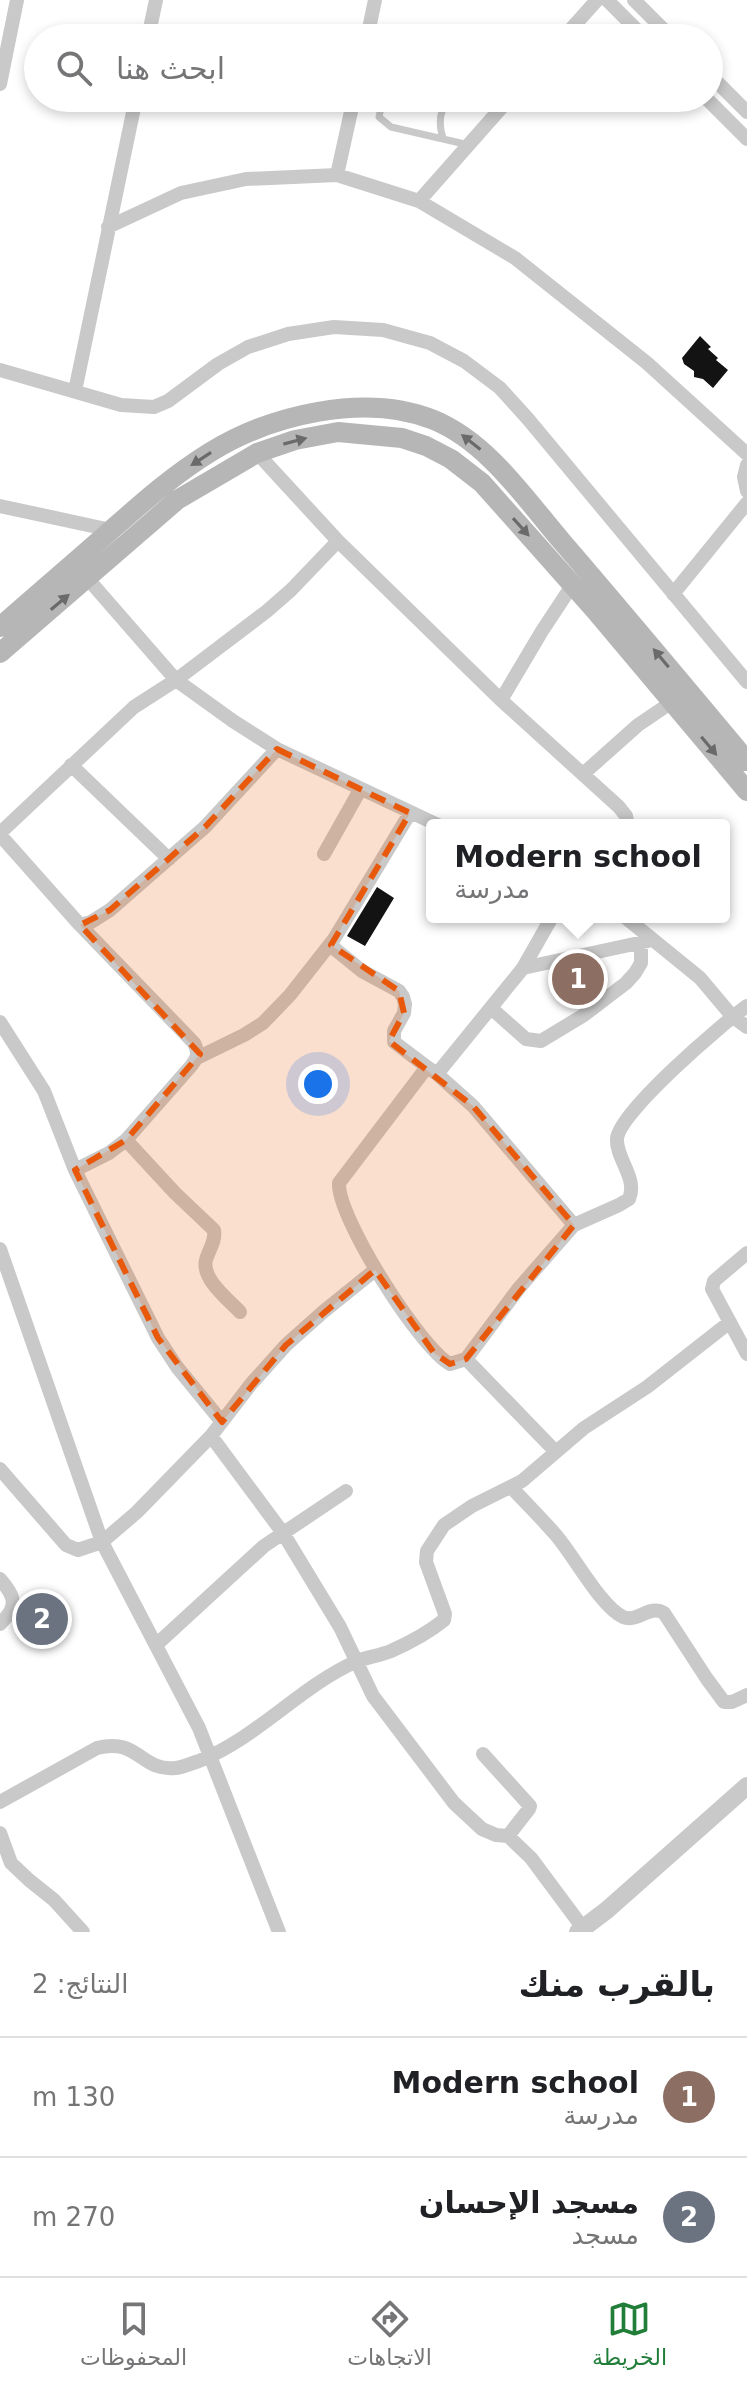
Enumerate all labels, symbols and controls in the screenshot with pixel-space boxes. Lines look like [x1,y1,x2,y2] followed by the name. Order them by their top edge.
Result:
[24,24,723,112] search box
[52,46,96,90] icon: search
[116,51,225,86] text: ابحث هنا
[282,435,307,447] one-way arrow
[461,435,481,451] one-way arrow
[190,451,212,465] one-way arrow
[512,517,530,537] one-way arrow
[49,594,69,611] one-way arrow
[653,649,670,669] one-way arrow
[700,735,717,755] one-way arrow
[426,819,730,923] popup
[454,839,702,874] text: Modern school
[454,874,530,904] text: مدرسة
[552,949,604,1009] pin: 1
[298,1064,338,1104] your location
[16,1589,68,1649] pin: 2
[518,1964,715,2004] text: بالقرب منك
[32,1969,128,1999] text: النتائج: 2
[392,2065,639,2100] text: Modern school
[32,2082,115,2112] text: 130 m
[680,2082,698,2112] text: 1
[563,2100,639,2130] text: مدرسة
[419,2185,639,2220] text: مسجد الإحسان
[32,2202,115,2232] text: 270 m
[680,2202,698,2232] text: 2
[571,2220,639,2250] text: مسجد
[80,2297,187,2370] tab: المحفوظات
[347,2297,432,2370] tab: الاتجاهات
[592,2297,667,2370] tab: الخريطة

